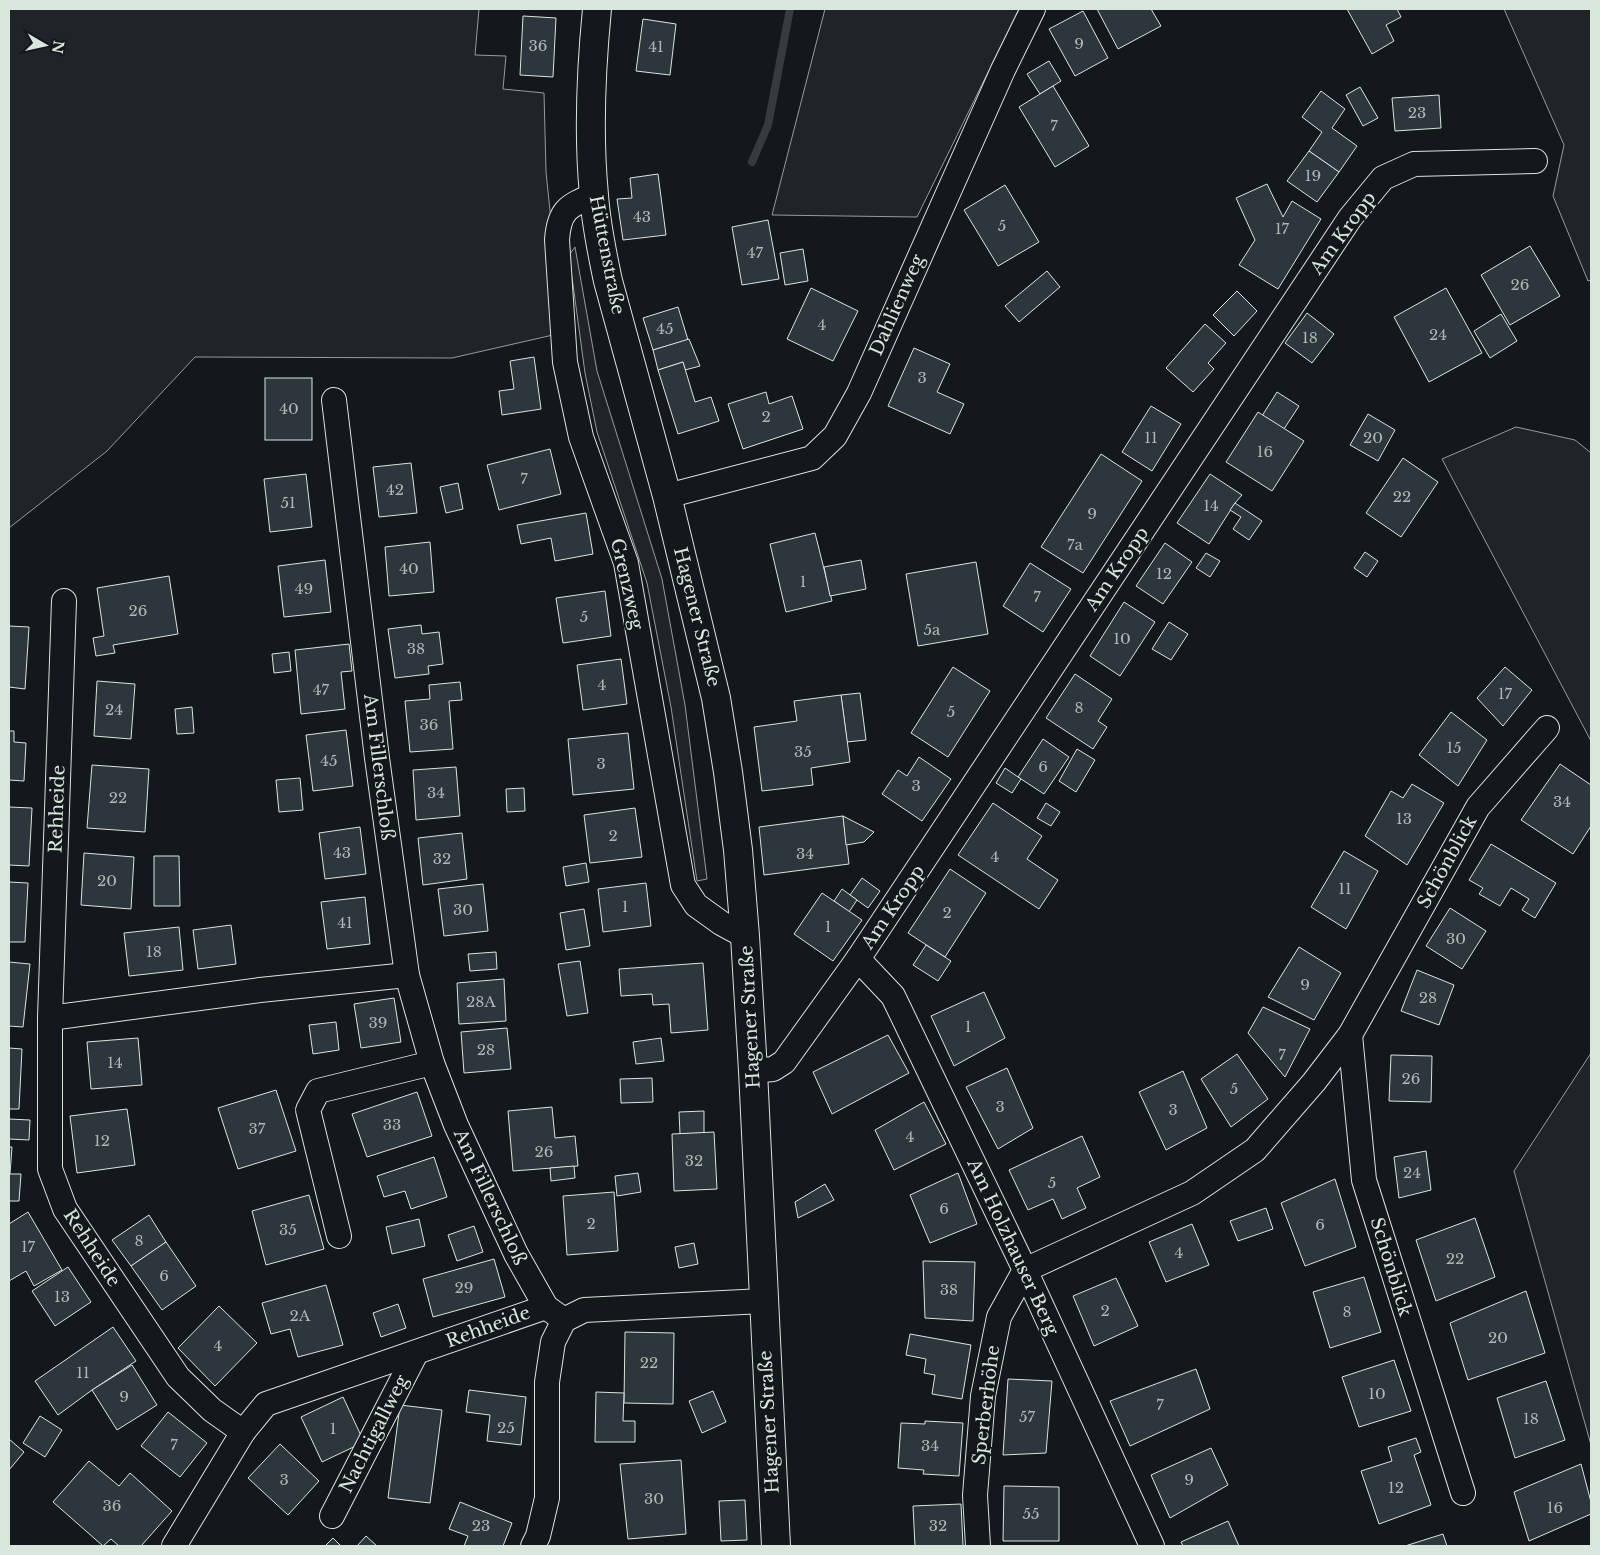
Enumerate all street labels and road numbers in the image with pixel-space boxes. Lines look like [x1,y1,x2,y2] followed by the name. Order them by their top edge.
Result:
[1305,187,1380,280] street label: Am Kropp
[585,194,629,316] street label: Hüttenstraße
[865,251,929,359] street label: Dahlienweg
[1080,523,1153,616] street label: Am Kropp
[606,536,648,632] street label: Grenzweg
[669,545,725,689] street label: Hagener Straße
[359,692,399,841] street label: Am Fillerschloß
[44,765,70,853] street label: Rehheide
[1413,812,1481,912] street label: Schönblick
[856,861,929,954] street label: Am Kropp
[735,945,765,1089] street label: Hagener Straße
[448,1125,531,1268] street label: Am Fillerschloß
[962,1154,1064,1339] street label: Am Holzhauser Berg
[59,1205,125,1291] street label: Rehheide
[1366,1215,1416,1319] street label: Schönblick
[443,1302,533,1352] street label: Rehheide
[968,1344,1004,1466] street label: Sperberhöhe
[754,1350,784,1494] street label: Hagener Straße
[335,1371,413,1496] street label: Nachtigallweg

